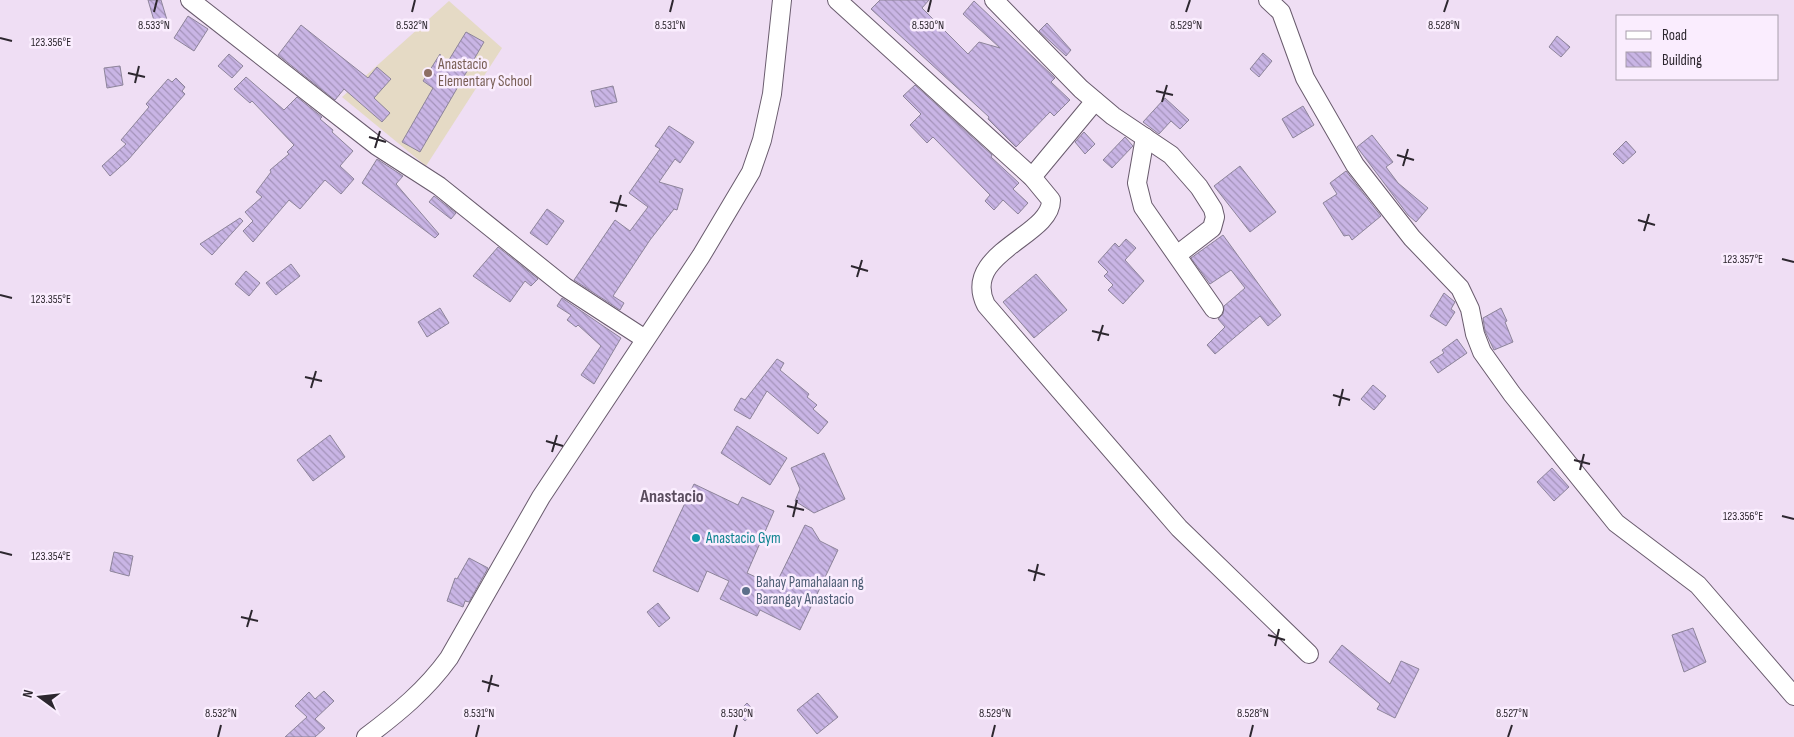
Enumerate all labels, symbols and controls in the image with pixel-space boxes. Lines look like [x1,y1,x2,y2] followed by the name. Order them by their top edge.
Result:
[1616,15,1779,80] legend
[138,18,170,33] text: 8.533°N
[396,18,428,33] text: 8.532°N
[655,18,685,33] text: 8.531°N
[912,18,944,33] text: 8.530°N
[1170,18,1202,33] text: 8.529°N
[1428,18,1460,33] text: 8.528°N
[1662,26,1687,45] text: Road
[31,35,71,50] text: 123.356°E
[1662,51,1702,70] text: Building
[437,55,532,91] place label: Anastacio Elementary School
[422,67,434,79] marker: Anastacio Elementary School
[1723,252,1763,267] text: 123.357°E
[31,292,71,307] text: 123.355°E
[639,486,704,507] district label: Anastacio
[1723,509,1763,524] text: 123.356°E
[705,529,781,548] place label: Anastacio Gym
[690,532,702,544] marker: Anastacio Gym
[31,549,71,564] text: 123.354°E
[756,573,864,609] place label: Bahay Pamahalaan ng Barangay Anastacio
[740,585,752,597] marker: Bahay Pamahalaan ng Barangay Anastacio
[15,672,65,722] north arrow
[19,688,37,700] text: N
[205,706,237,721] text: 8.532°N
[464,706,494,721] text: 8.531°N
[721,706,753,721] text: 8.530°N
[979,706,1011,721] text: 8.529°N
[1237,706,1269,721] text: 8.528°N
[1496,706,1528,721] text: 8.527°N

